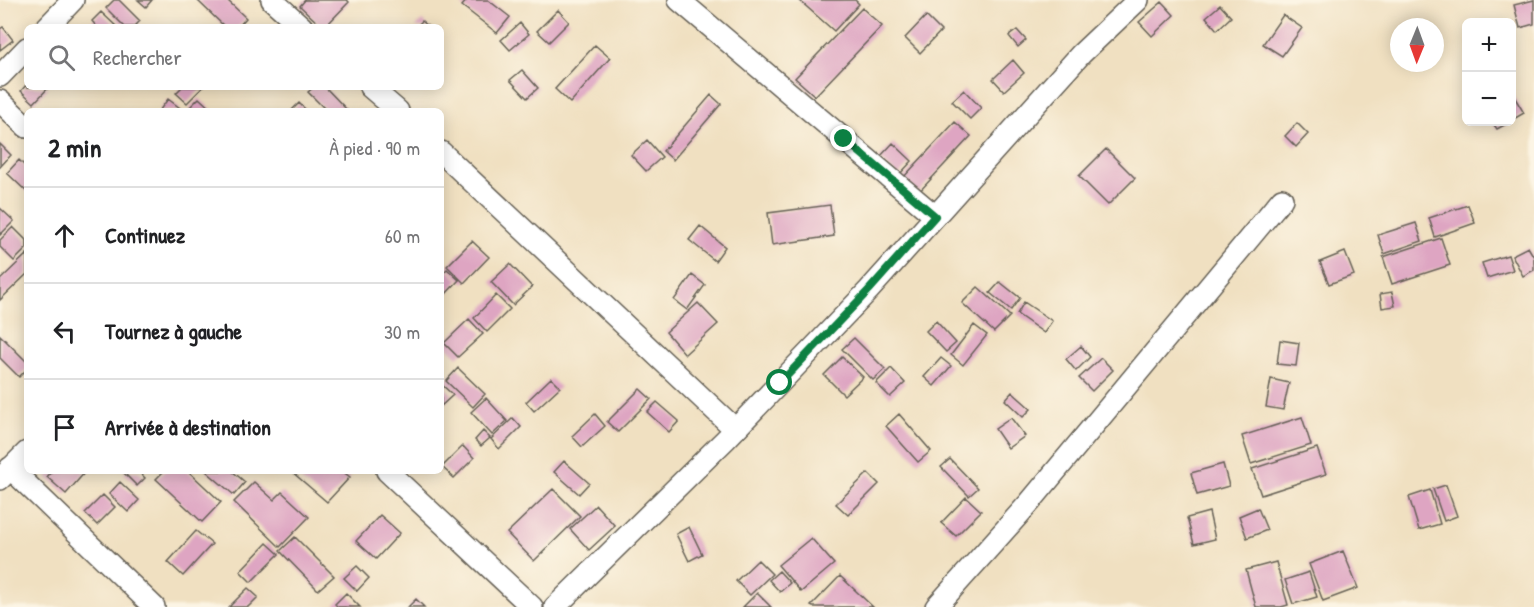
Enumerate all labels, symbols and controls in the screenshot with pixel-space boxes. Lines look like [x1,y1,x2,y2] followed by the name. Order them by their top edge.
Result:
[1390,18,1444,72] north arrow
[1462,18,1516,126] map controls
[1462,18,1516,72] button: +
[24,24,444,90] search box
[45,41,78,74] icon: search
[93,42,182,72] text: Rechercher
[1462,72,1516,126] button: −
[830,125,856,151] route end
[48,130,101,165] text: 2 min
[329,134,420,161] text: À pied · 90 m
[48,219,81,252] icon: ahead
[105,220,185,250] text: Continuez
[385,222,420,249] text: 60 m
[48,315,81,348] icon: left
[105,316,242,346] text: Tournez à gauche
[384,318,420,345] text: 30 m
[766,369,792,395] route start
[48,411,81,444] icon: arrive
[105,412,271,442] text: Arrivée à destination

